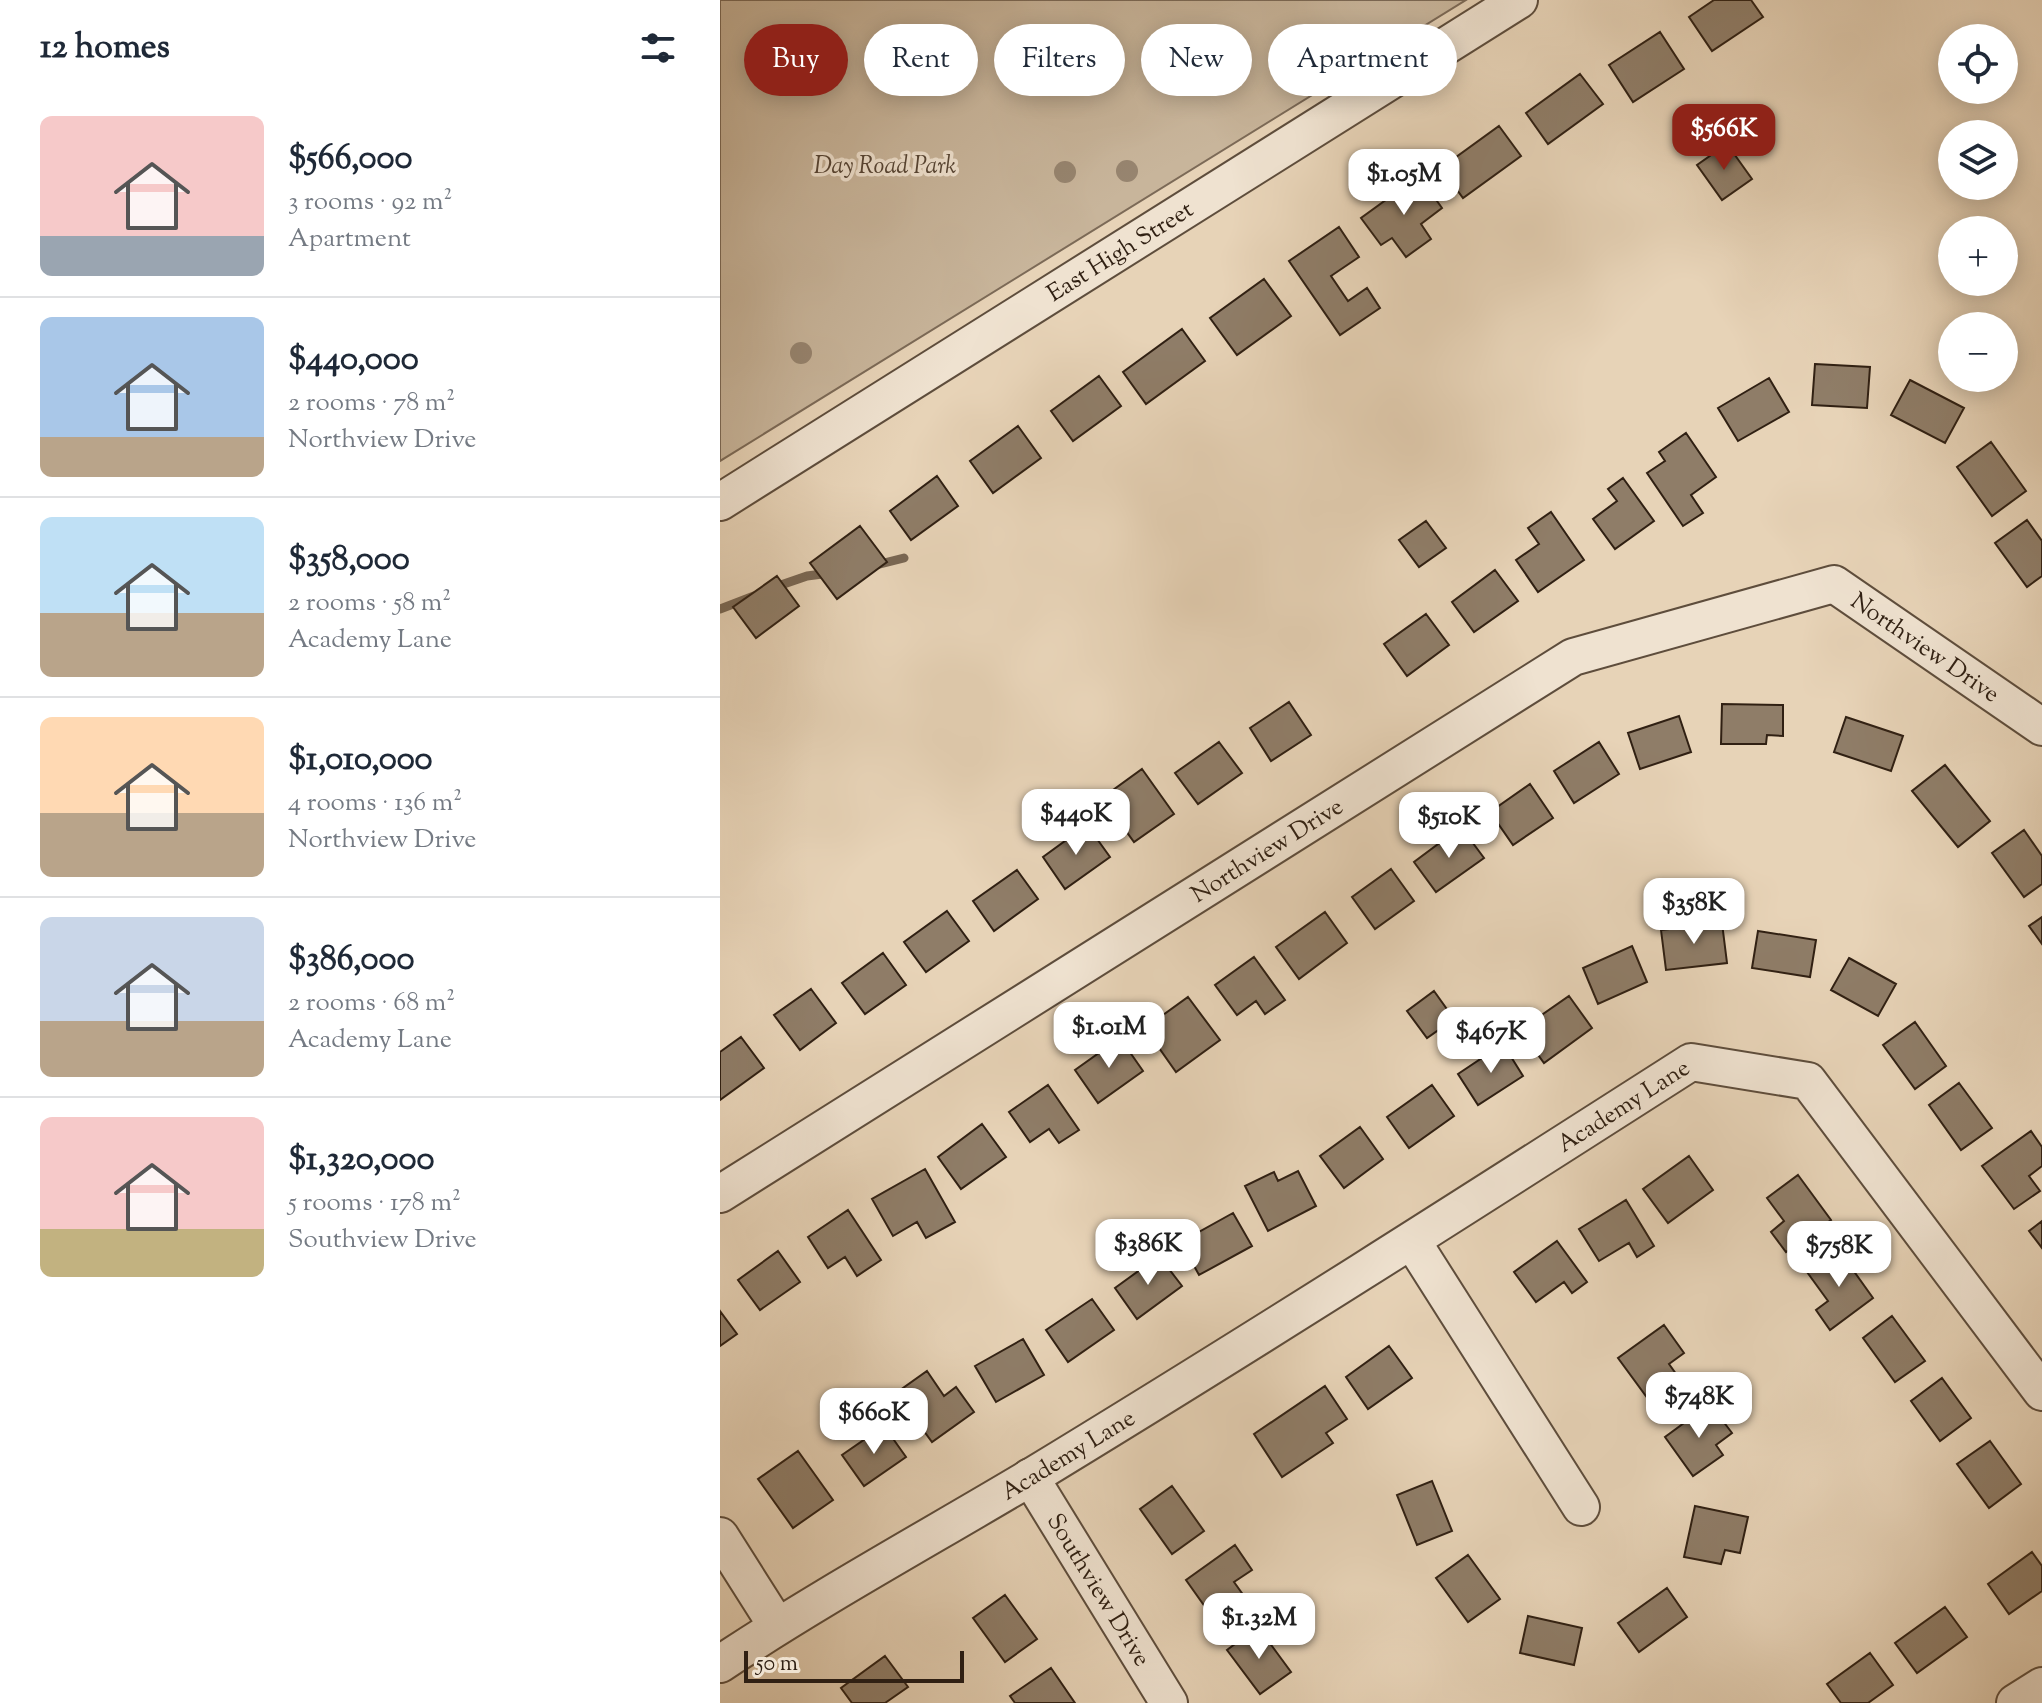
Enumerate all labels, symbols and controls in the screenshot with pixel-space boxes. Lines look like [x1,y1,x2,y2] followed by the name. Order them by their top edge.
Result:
[40,24,170,73] text: 12 homes
[744,24,848,96] chip: Buy
[864,24,978,96] chip: Rent
[994,24,1125,96] chip: Filters
[1141,24,1252,96] chip: New
[1268,24,1457,96] chip: Apartment
[1938,24,2018,392] map controls
[1938,24,2018,104] button: locate
[636,26,680,70] icon: filters
[1668,104,1780,172] pin: $566K
[1690,111,1758,148] text: $566K
[1938,120,2018,200] button: layers
[288,135,412,184] text: $566,000
[104,148,200,244] icon: home
[1339,149,1469,217] pin: $1.05M
[814,150,956,184] park label: Day Road Park
[1366,156,1442,193] text: $1.05M
[288,184,452,221] text: 3 rooms · 92 m²
[1041,194,1200,311] street label: East High Street
[1938,216,2018,296] button: +
[288,221,411,258] text: Apartment
[1938,312,2018,392] button: −
[288,336,419,385] text: $440,000
[104,349,200,445] icon: home
[288,385,455,422] text: 2 rooms · 78 m²
[288,422,476,459] text: Northview Drive
[288,536,410,585] text: $358,000
[104,549,200,645] icon: home
[288,585,451,622] text: 2 rooms · 58 m²
[1843,585,2006,712] street label: Northview Drive
[288,622,452,659] text: Academy Lane
[288,736,433,785] text: $1,010,000
[104,749,200,845] icon: home
[288,785,462,822] text: 4 rooms · 136 m²
[1020,789,1132,857] pin: $440K
[1185,791,1350,912] street label: Northview Drive
[1393,792,1505,860] pin: $510K
[1040,796,1112,833] text: $440K
[1417,799,1481,836] text: $510K
[288,822,476,859] text: Northview Drive
[1638,878,1750,946] pin: $358K
[1661,885,1727,922] text: $358K
[288,936,415,985] text: $386,000
[104,949,200,1045] icon: home
[288,985,455,1022] text: 2 rooms · 68 m²
[1044,1002,1174,1070] pin: $1.01M
[1435,1007,1547,1075] pin: $467K
[1072,1009,1146,1046] text: $1.01M
[1455,1014,1527,1051] text: $467K
[288,1022,452,1059] text: Academy Lane
[1551,1052,1697,1162] street label: Academy Lane
[288,1136,434,1185] text: $1,320,000
[104,1149,200,1245] icon: home
[288,1185,461,1222] text: 5 rooms · 178 m²
[1092,1219,1204,1287] pin: $386K
[1783,1221,1895,1289] pin: $758K
[288,1222,477,1259] text: Southview Drive
[1113,1226,1183,1263] text: $386K
[1805,1228,1873,1265] text: $758K
[1643,1372,1755,1440] pin: $748K
[1664,1379,1734,1416] text: $748K
[818,1388,930,1456] pin: $660K
[838,1395,910,1432] text: $660K
[995,1402,1142,1510] street label: Academy Lane
[1037,1507,1158,1674] street label: Southview Drive
[1194,1593,1324,1661] pin: $1.32M
[1221,1600,1297,1637] text: $1.32M
[744,1647,964,1683] scale bar
[756,1649,798,1681] text: 50 m

